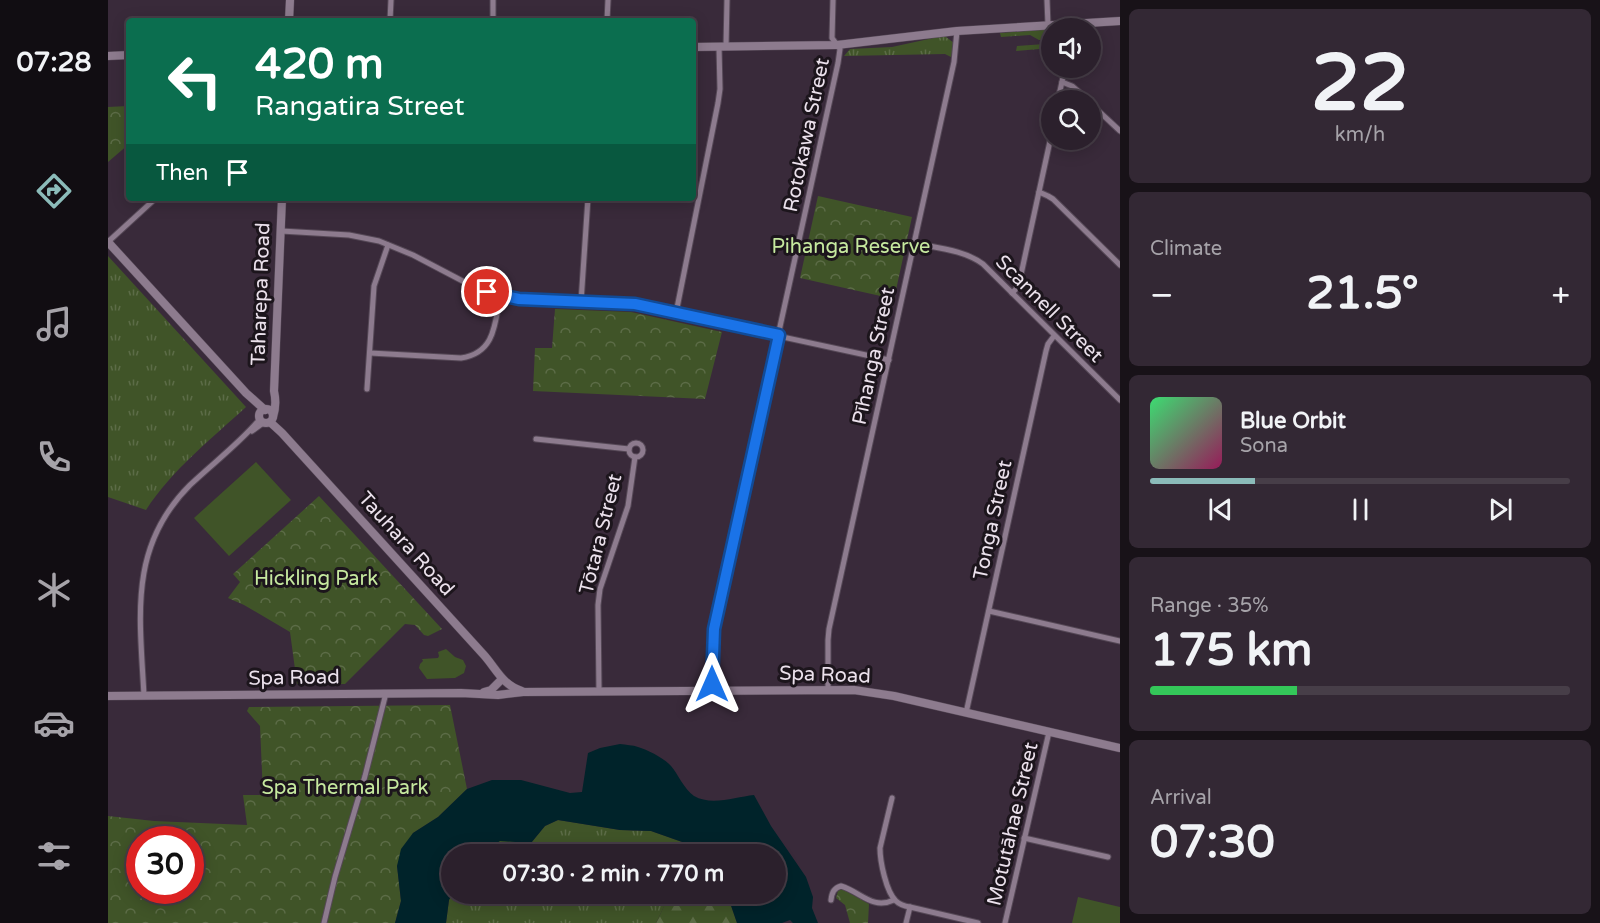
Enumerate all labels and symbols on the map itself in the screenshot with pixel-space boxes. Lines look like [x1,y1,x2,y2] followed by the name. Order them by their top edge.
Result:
[779,55,835,214] street label: Rotokawa Street
[247,222,275,366] street label: Taharepa Road
[772,235,930,259] park label: Pihanga Reserve
[990,250,1108,368] street label: Scannell Street
[461,266,512,317] pin
[848,285,900,427] street label: Pīhanga Street
[969,458,1017,582] street label: Tonga Street
[574,471,628,597] street label: Tōtara Street
[353,487,459,601] street label: Tauhara Road
[254,567,378,591] park label: Hickling Park
[680,652,744,716] position arrow
[779,661,871,689] street label: Spa Road
[248,665,340,691] street label: Spa Road
[983,740,1044,908] street label: Motutāhae Street
[262,776,429,800] park label: Spa Thermal Park
[126,826,204,904] speed limit sign: 30

